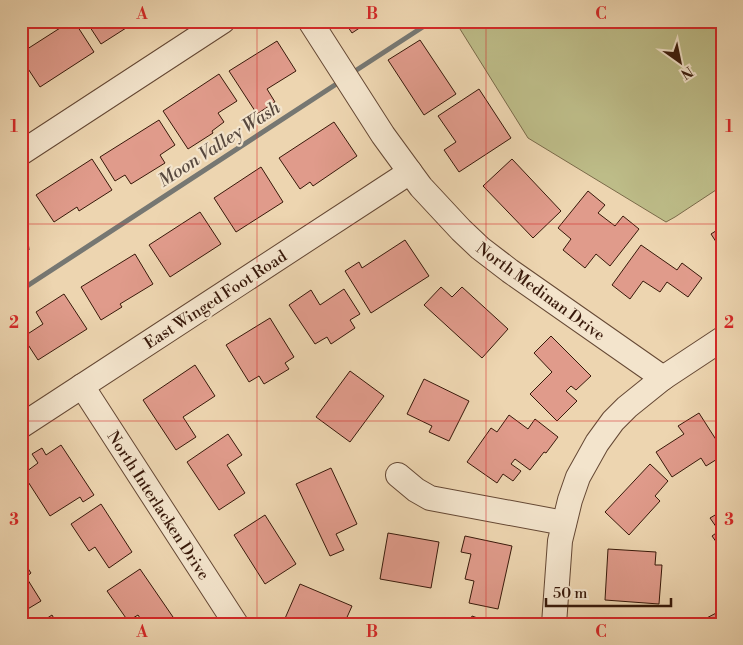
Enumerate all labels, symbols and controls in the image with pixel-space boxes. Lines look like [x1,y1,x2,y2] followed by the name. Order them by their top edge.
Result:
[135,4,148,24] text: A
[366,4,378,24] text: B
[595,4,607,24] text: C
[656,38,706,88] north arrow
[677,61,696,83] text: N
[154,96,286,192] water label: Moon Valley Wash
[10,117,18,137] text: 1
[725,117,733,137] text: 1
[472,238,609,345] street label: North Medinan Drive
[141,246,291,353] street label: East Winged Foot Road
[9,313,19,333] text: 2
[724,313,734,333] text: 2
[103,427,214,584] street label: North Interlacken Drive
[9,510,19,530] text: 3
[724,510,734,530] text: 3
[546,575,670,607] scale bar
[553,584,587,603] text: 50 m
[135,622,148,642] text: A
[366,622,378,642] text: B
[595,622,607,642] text: C

